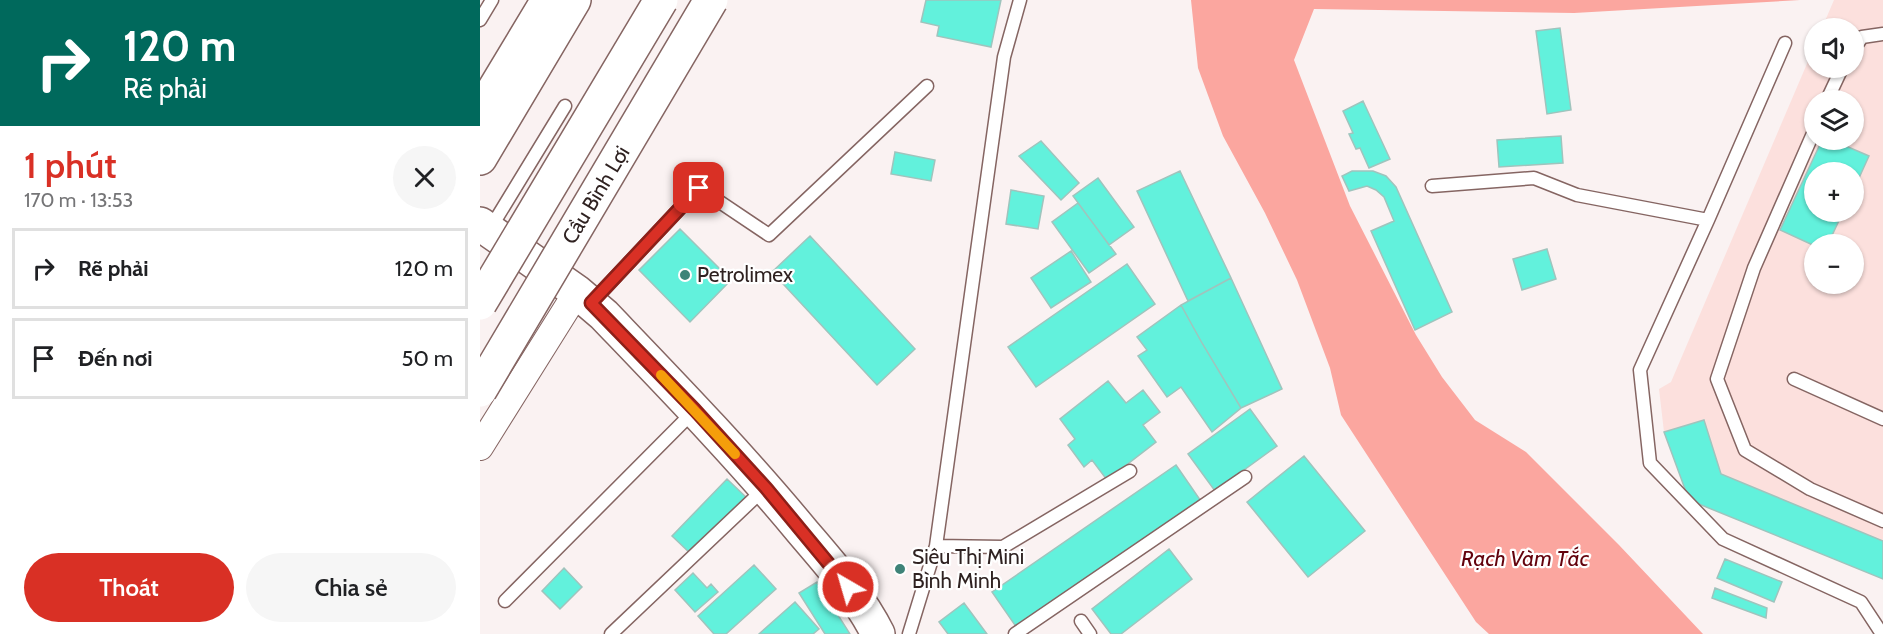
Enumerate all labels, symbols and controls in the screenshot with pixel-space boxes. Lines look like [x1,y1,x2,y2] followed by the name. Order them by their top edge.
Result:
[1804,18,1864,294] map controls
[1804,18,1864,78] button: sound
[123,20,236,72] text: 120 m
[24,24,102,102] icon: right
[123,72,207,105] text: Rẽ phải
[1804,90,1864,150] button: layers
[557,141,635,248] street label: Cầu Bình Lợi
[24,143,117,187] text: 1 phút
[393,146,456,209] button: close
[673,162,724,213] pin
[1804,162,1864,222] button: +
[682,171,715,204] icon: arrive
[24,188,133,212] text: 170 m · 13:53
[1804,234,1864,294] button: −
[27,252,60,285] icon: right
[78,255,149,282] text: Rẽ phải
[395,255,453,282] text: 120 m
[697,262,793,287] place label: Petrolimex
[678,268,692,282] marker: Petrolimex
[27,342,60,375] icon: arrive
[78,345,152,372] text: Đến nơi
[401,345,453,372] text: 50 m
[912,544,1024,593] place label: Siêu Thị Mini Bình Minh
[1461,545,1590,572] water label: Rạch Vàm Tắc
[24,553,234,622] button: Thoát
[246,553,456,622] button: Chia sẻ
[816,555,880,619] position arrow
[893,562,907,576] marker: Siêu Thị Mini Bình Minh

